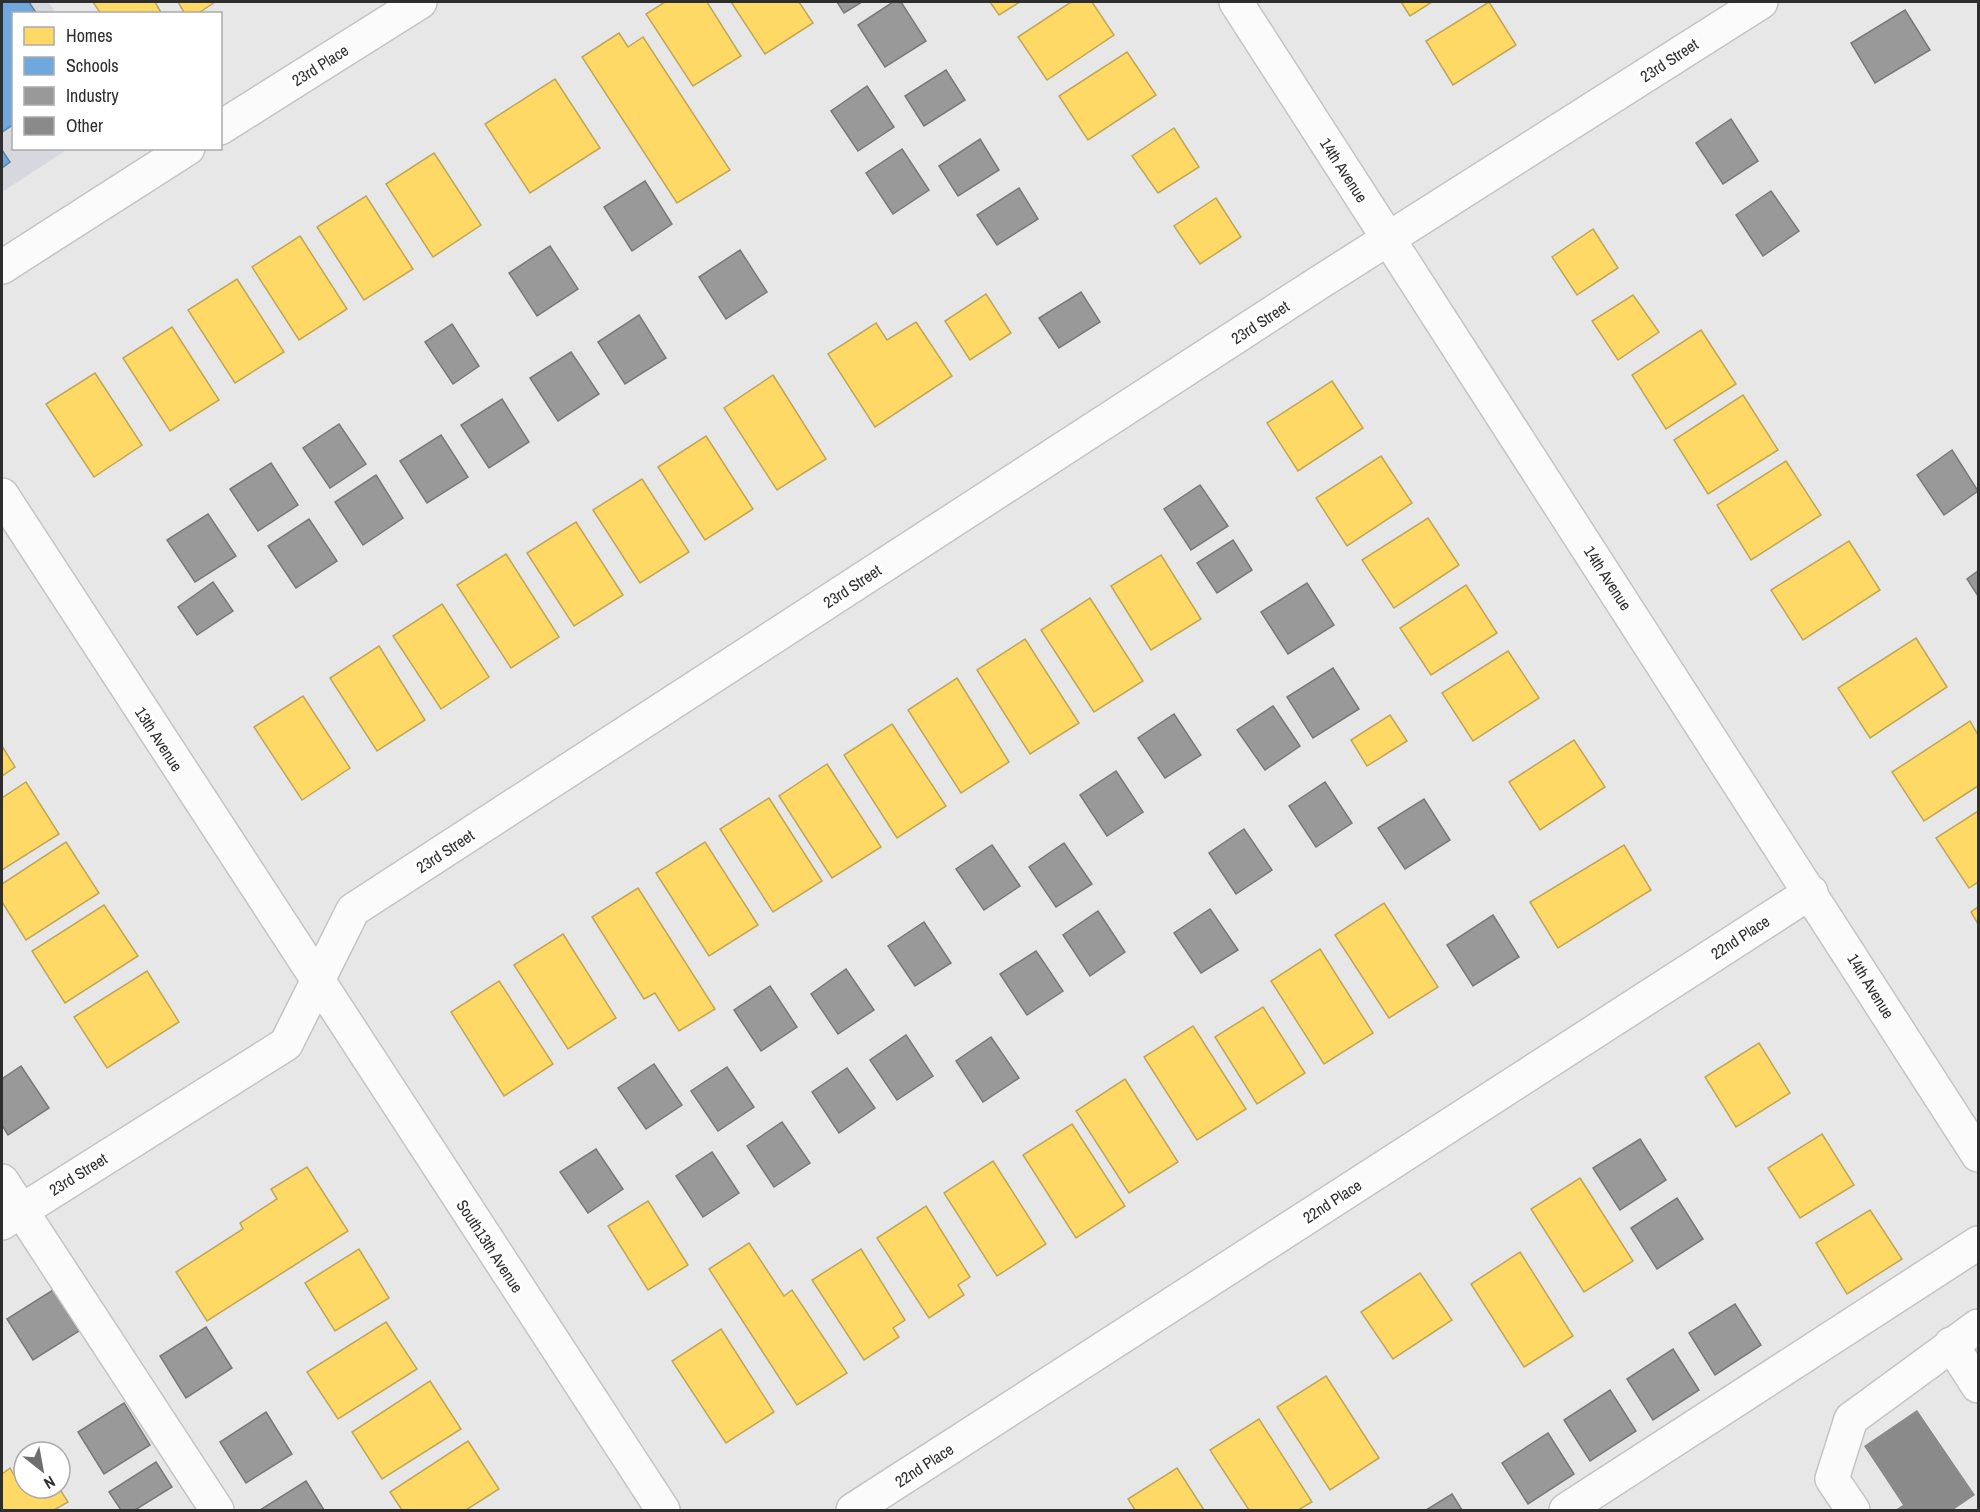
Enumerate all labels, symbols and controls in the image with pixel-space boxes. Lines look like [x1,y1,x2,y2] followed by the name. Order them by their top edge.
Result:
[12,12,222,150] legend
[66,23,113,48] text: Homes
[1636,33,1703,87] street label: 23rd Street
[288,39,352,91] street label: 23rd Place
[66,53,119,78] text: Schools
[66,83,119,108] text: Industry
[66,113,103,138] text: Other
[1315,134,1373,206] street label: 14th Avenue
[1227,295,1294,349] street label: 23rd Street
[1579,542,1637,614] street label: 14th Avenue
[819,559,886,613] street label: 23rd Street
[130,703,188,775] street label: 13th Avenue
[412,824,479,878] street label: 23rd Street
[1706,910,1774,964] street label: 22nd Place
[1842,949,1900,1023] street label: 14th Avenue
[45,1147,112,1201] street label: 23rd Street
[1298,1174,1366,1228] street label: 22nd Place
[452,1195,528,1297] street label: South13th Avenue
[890,1438,958,1492] street label: 22nd Place
[12,1440,72,1500] north arrow
[40,1471,59,1495] text: N

